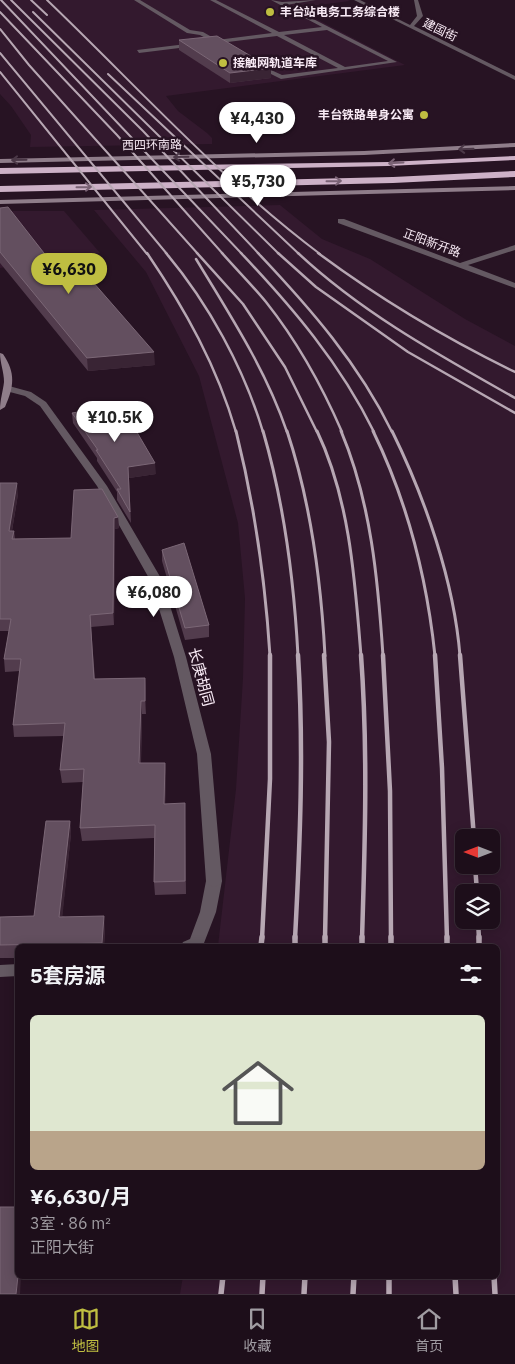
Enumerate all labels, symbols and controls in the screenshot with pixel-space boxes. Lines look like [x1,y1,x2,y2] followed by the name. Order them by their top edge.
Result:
[280,4,400,19] place label: 丰台站电务工务综合楼
[264,6,276,18] marker: 丰台站电务工务综合楼
[421,15,460,44] street label: 建国街
[233,55,317,70] place label: 接触网轨道车库
[217,57,229,69] marker: 接触网轨道车库
[216,102,298,144] pin: ¥4,430
[318,107,414,122] place label: 丰台铁路单身公寓
[230,108,284,128] text: ¥4,430
[418,109,430,121] marker: 丰台铁路单身公寓
[122,136,182,153] street label: 西四环南路
[459,144,475,154] one-way arrow
[174,152,190,162] one-way arrow
[11,156,27,165] one-way arrow
[389,159,405,168] one-way arrow
[217,164,299,207] pin: ¥5,730
[231,171,285,191] text: ¥5,730
[325,177,341,186] one-way arrow
[75,182,91,192] one-way arrow
[401,225,463,260] street label: 正阳新开路
[28,252,110,295] pin: ¥6,630
[42,259,96,279] text: ¥6,630
[74,400,156,443] pin: ¥10.5K
[87,407,143,427] text: ¥10.5K
[113,576,195,618] pin: ¥6,080
[127,582,181,602] text: ¥6,080
[185,645,218,708] street label: 长庚胡同
[455,829,500,874] north arrow
[455,829,500,929] map controls
[455,884,500,929] button: layers
[457,960,485,988] icon: filters
[30,961,106,989] text: 5套房源
[213,1048,303,1138] icon: home
[30,1182,131,1210] text: ¥6,630/月
[30,1213,111,1233] text: 3室 · 86 m²
[30,1237,94,1257] text: 正阳大街
[72,1305,100,1355] tab: 地图
[243,1305,271,1355] tab: 收藏
[415,1305,443,1355] tab: 首页

